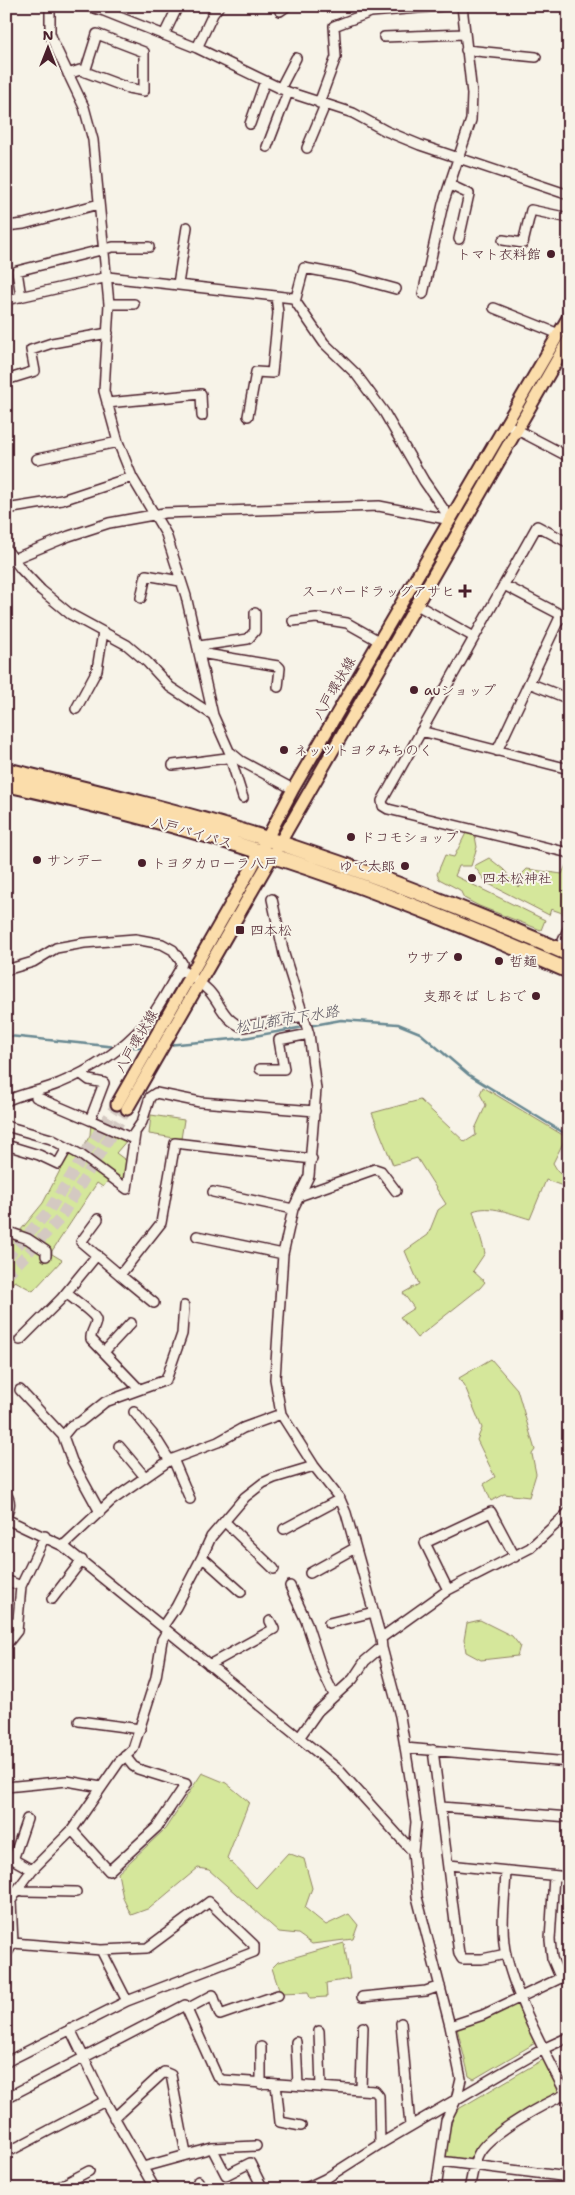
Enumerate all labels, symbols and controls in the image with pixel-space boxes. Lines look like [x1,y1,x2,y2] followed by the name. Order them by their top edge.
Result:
[22,22,72,72] north arrow
[42,26,54,44] text: N
[457,245,541,263] place label: トマト衣料館
[545,248,557,260] marker: トマト衣料館
[302,582,455,600] place label: スーパードラッグアサヒ
[459,585,471,597] marker: スーパードラッグアサヒ
[309,653,359,723] street label: 八戸環状線
[424,681,496,699] place label: auショップ
[408,684,420,696] marker: auショップ
[294,741,433,759] place label: ネッツトヨタみちのく
[278,744,290,756] marker: ネッツトヨタみちのく
[149,812,235,852] street label: 八戸バイパス
[361,828,458,846] place label: ドコモショップ
[345,831,357,843] marker: ドコモショップ
[47,851,104,869] place label: サンデー
[31,854,43,866] marker: サンデー
[152,854,278,872] place label: トヨタカローラ八戸
[136,857,148,869] marker: トヨタカローラ八戸
[339,857,395,875] place label: ゆで太郎
[399,860,411,872] marker: ゆで太郎
[482,869,552,887] place label: 四本松神社
[466,872,478,884] marker: 四本松神社
[250,921,292,939] place label: 四本松
[234,924,246,936] marker: 四本松
[406,948,448,966] place label: ウサブ
[452,951,464,963] marker: ウサブ
[509,952,537,970] place label: 哲麺
[493,955,505,967] marker: 哲麺
[423,987,526,1005] place label: 支那そば しおで
[530,990,542,1002] marker: 支那そば しおで
[234,1001,341,1037] water label: 松山都市下水路
[111,1006,161,1076] street label: 八戸環状線

